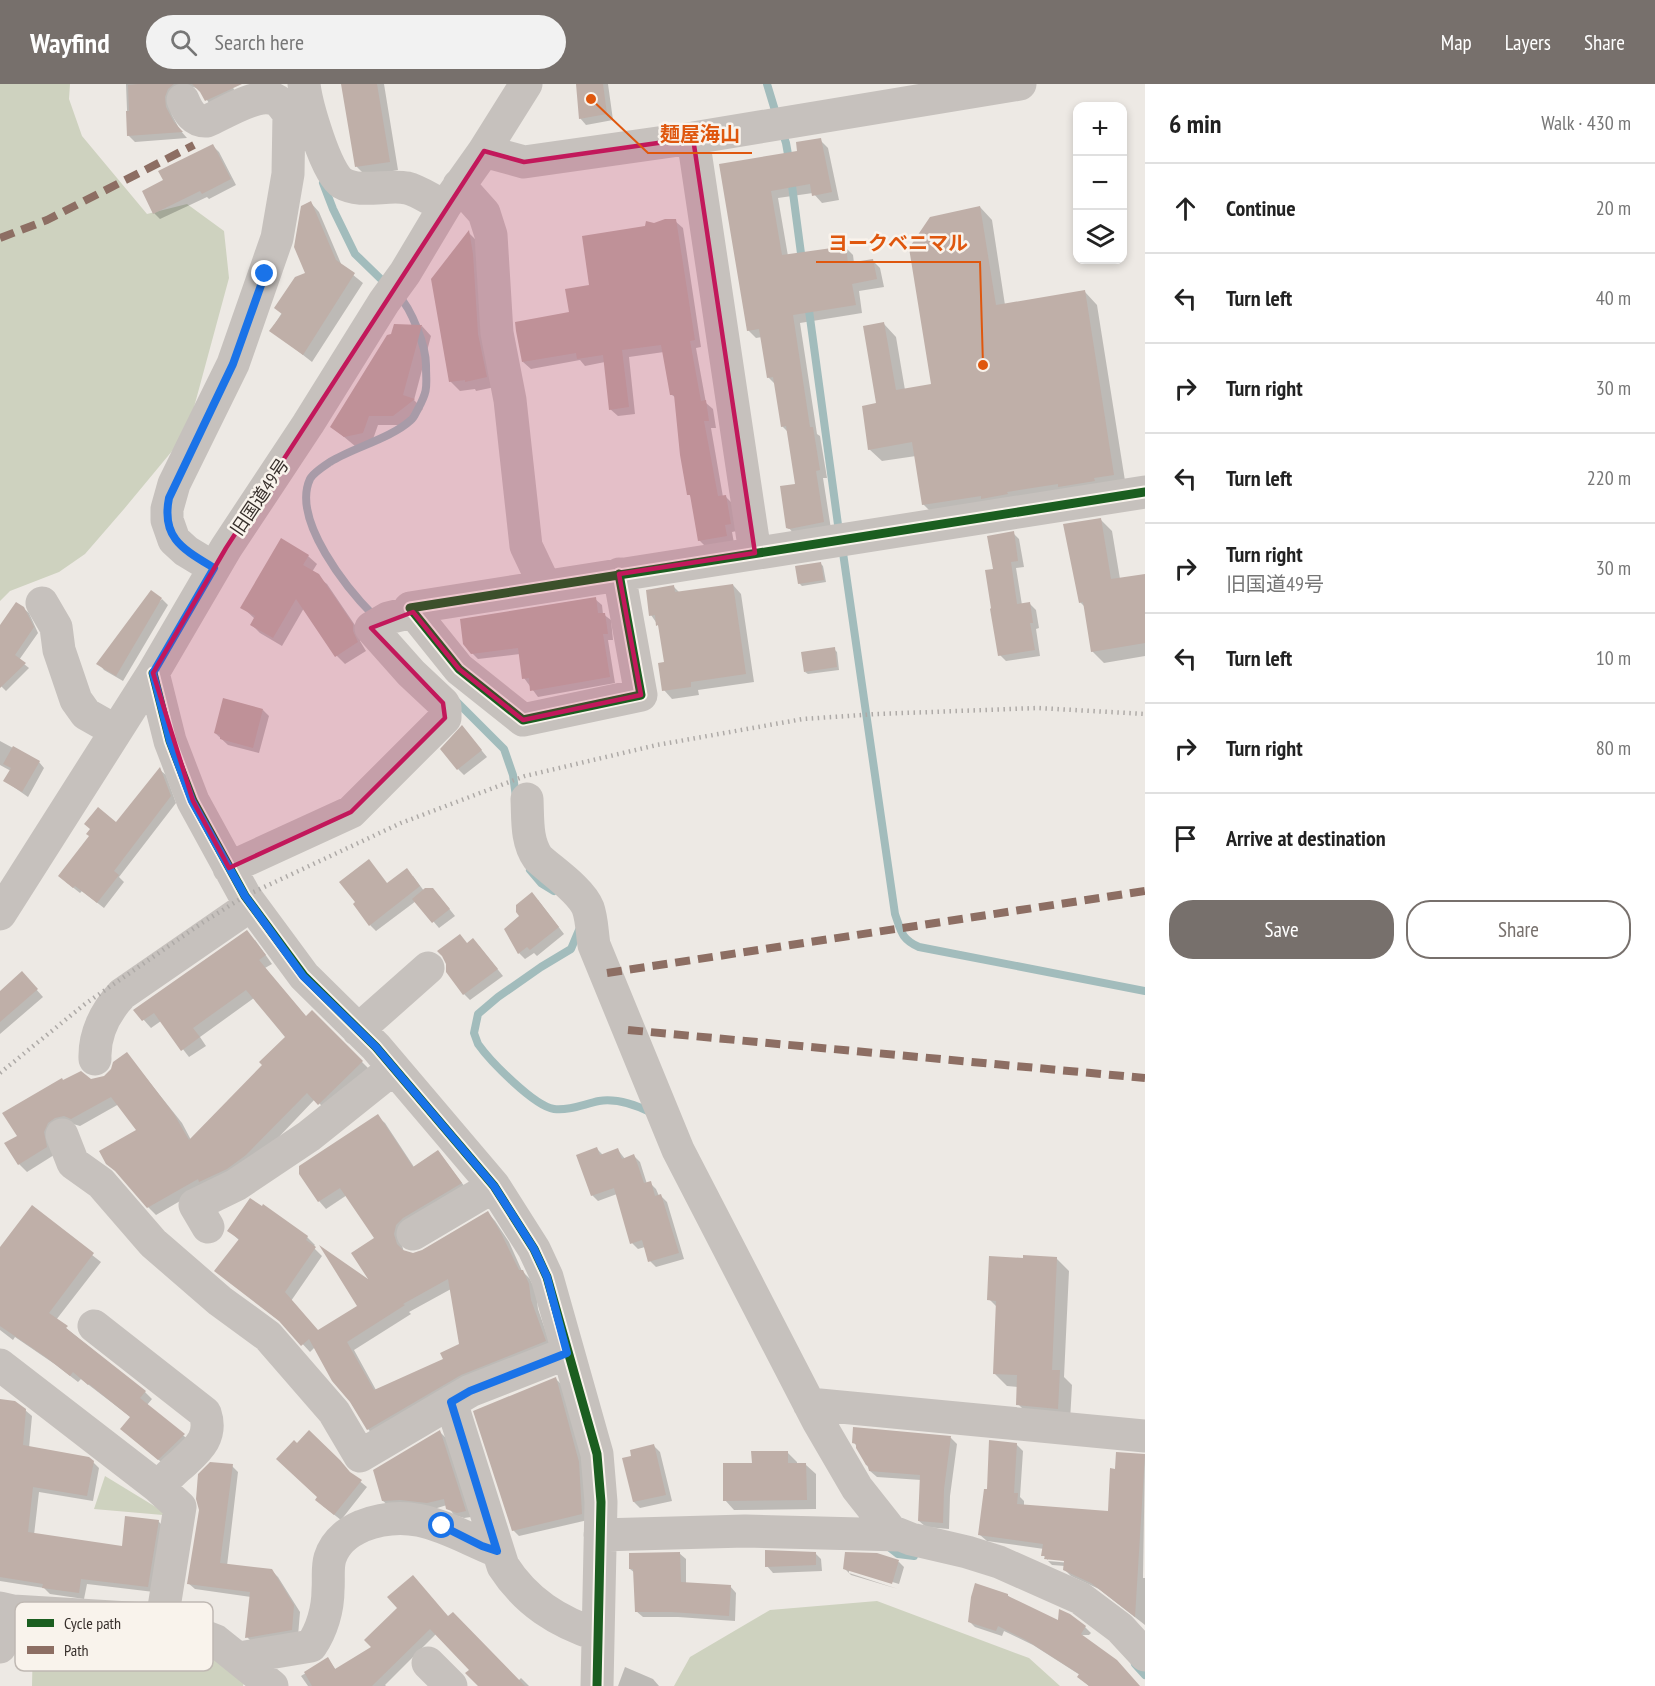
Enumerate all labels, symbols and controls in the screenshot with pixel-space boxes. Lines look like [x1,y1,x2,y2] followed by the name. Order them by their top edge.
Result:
[146,15,566,69] search box
[30,24,110,61] text: Wayfind
[167,26,200,59] icon: search
[215,28,304,56] text: Search here
[1441,29,1472,56] text: Map
[1505,29,1551,56] text: Layers
[1584,29,1625,56] text: Share
[1073,102,1127,264] map controls
[1073,102,1127,156] button: +
[1169,107,1222,140] text: 6 min
[1541,110,1631,136] text: Walk · 430 m
[648,115,752,153] callout: 麺屋海山
[660,121,740,147] text: 麺屋海山
[1073,156,1127,210] button: −
[1169,192,1202,225] icon: ahead
[1226,194,1296,222] text: Continue
[1596,195,1631,221] text: 20 m
[1073,210,1127,264] button: layers
[816,224,980,262] callout: ヨークベニマル
[828,230,968,256] text: ヨークベニマル
[251,260,277,286] route end
[1169,282,1202,315] icon: left
[1226,284,1292,312] text: Turn left
[1596,285,1631,311] text: 40 m
[1169,372,1202,405] icon: right
[1226,374,1303,402] text: Turn right
[1596,375,1631,401] text: 30 m
[225,454,294,540] street label: 旧国道49号
[1169,462,1202,495] icon: left
[1226,464,1292,492] text: Turn left
[1587,465,1631,491] text: 220 m
[1226,540,1303,568] text: Turn right
[1169,552,1202,585] icon: right
[1596,555,1631,581] text: 30 m
[1226,571,1324,597] text: 旧国道49号
[1169,642,1202,675] icon: left
[1226,644,1292,672] text: Turn left
[1596,645,1631,671] text: 10 m
[1169,732,1202,765] icon: right
[1226,734,1303,762] text: Turn right
[1596,735,1631,761] text: 80 m
[1169,822,1202,855] icon: arrive
[1226,824,1386,852] text: Arrive at destination
[1169,900,1394,959] button: Save
[1406,900,1631,959] button: Share
[428,1512,454,1538] route start
[15,1602,213,1671] legend
[64,1613,121,1633] text: Cycle path
[64,1640,89,1660] text: Path

